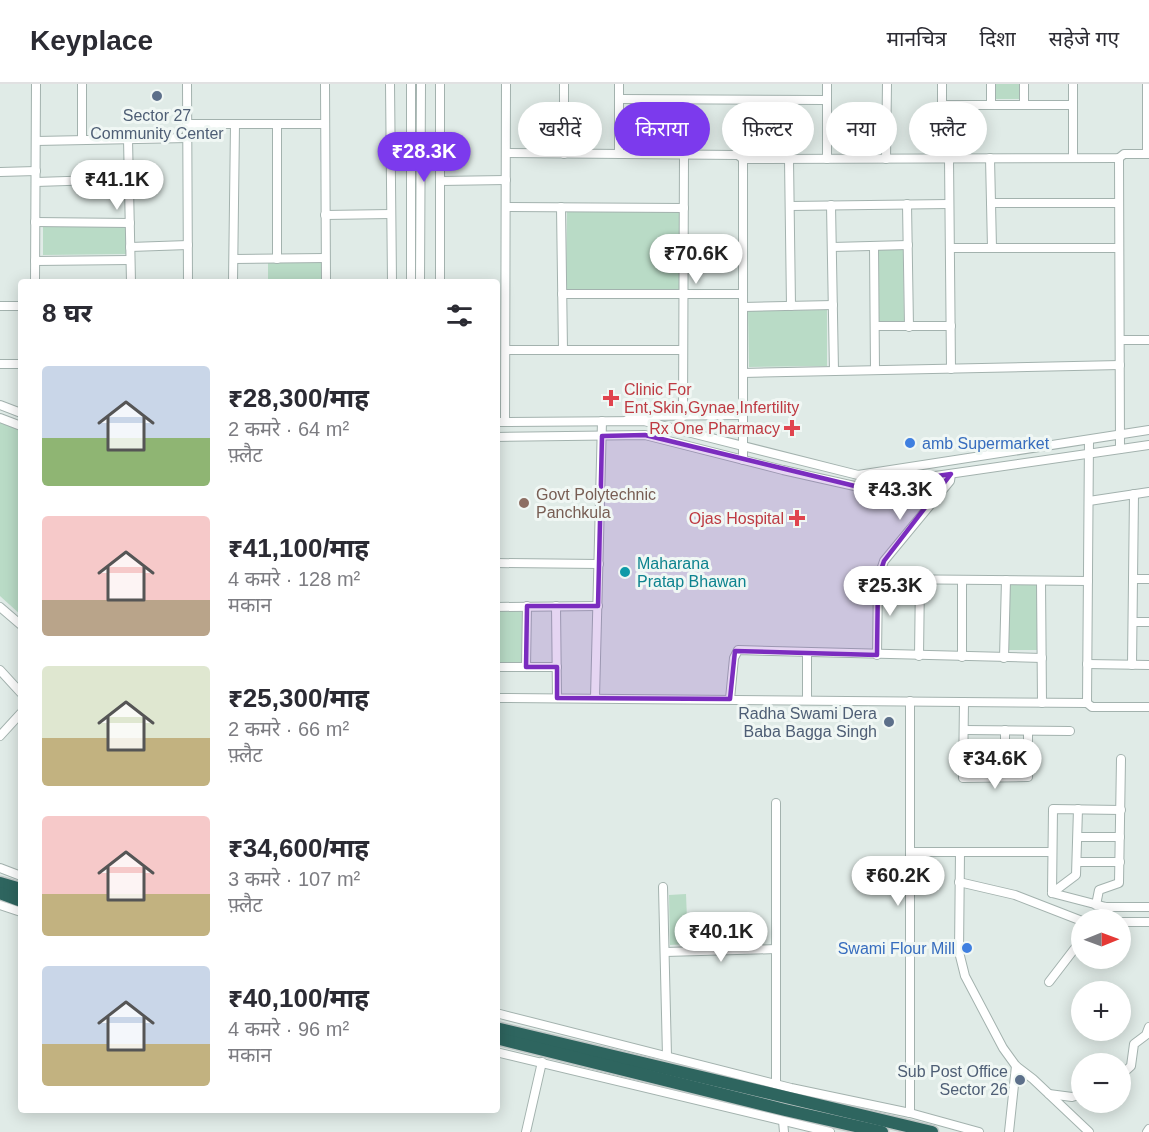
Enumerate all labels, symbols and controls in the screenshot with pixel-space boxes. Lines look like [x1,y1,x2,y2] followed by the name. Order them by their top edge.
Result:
[30,25,153,56] text: Keyplace
[886,27,946,50] text: मानचित्र
[979,27,1016,50] text: दिशा
[1049,27,1119,50] text: सहेजे गए
[150,89,164,103] marker: Sector 27 Community Center
[518,102,602,156] chip: खरीदें
[614,102,710,156] chip: किराया
[722,102,814,156] chip: फ़िल्टर
[826,102,897,156] chip: नया
[909,102,987,156] chip: फ़्लैट
[90,107,224,142] place label: Sector 27 Community Center
[375,132,473,183] pin: ₹28.3K
[392,140,456,162] text: ₹28.3K
[68,160,166,211] pin: ₹41.1K
[85,168,149,190] text: ₹41.1K
[647,234,745,285] pin: ₹70.6K
[664,242,728,264] text: ₹70.6K
[42,298,92,328] text: 8 घर
[443,299,476,332] icon: filters
[624,381,799,416] place label: Clinic For Ent,Skin,Gynae,Infertility
[228,383,369,413] text: ₹28,300/माह
[602,389,620,407] marker: Clinic For Ent,Skin,Gynae,Infertility
[90,390,162,462] icon: home
[228,418,349,440] text: 2 कमरे · 64 m²
[649,420,780,437] place label: Rx One Pharmacy
[785,421,799,435] marker: Rx One Pharmacy
[922,435,1050,452] place label: amb Supermarket
[903,436,917,450] marker: amb Supermarket
[228,444,263,466] text: फ़्लैट
[851,470,949,521] pin: ₹43.3K
[868,478,932,500] text: ₹43.3K
[536,486,656,521] place label: Govt Polytechnic Panchkula
[517,496,531,510] marker: Govt Polytechnic Panchkula
[788,509,806,527] marker: Ojas Hospital
[689,510,784,527] place label: Ojas Hospital
[228,533,369,563] text: ₹41,100/माह
[90,540,162,612] icon: home
[637,555,746,590] place label: Maharana Pratap Bhawan
[618,565,632,579] marker: Maharana Pratap Bhawan
[841,566,939,617] pin: ₹25.3K
[228,568,360,590] text: 4 कमरे · 128 m²
[858,574,922,596] text: ₹25.3K
[228,594,272,616] text: मकान
[228,683,369,713] text: ₹25,300/माह
[90,690,162,762] icon: home
[738,705,877,740] place label: Radha Swami Dera Baba Bagga Singh
[882,715,896,729] marker: Radha Swami Dera Baba Bagga Singh
[228,718,349,740] text: 2 कमरे · 66 m²
[946,739,1044,790] pin: ₹34.6K
[228,744,263,766] text: फ़्लैट
[963,747,1027,769] text: ₹34.6K
[228,833,369,863] text: ₹34,600/माह
[90,840,162,912] icon: home
[849,856,947,907] pin: ₹60.2K
[866,864,930,886] text: ₹60.2K
[228,868,360,890] text: 3 कमरे · 107 m²
[228,894,263,916] text: फ़्लैट
[1071,909,1131,969] north arrow
[1071,909,1131,1113] map controls
[672,912,770,963] pin: ₹40.1K
[689,920,753,942] text: ₹40.1K
[838,940,955,957] place label: Swami Flour Mill
[960,941,974,955] marker: Swami Flour Mill
[1071,981,1131,1041] button: +
[228,983,369,1013] text: ₹40,100/माह
[90,990,162,1062] icon: home
[228,1018,349,1040] text: 4 कमरे · 96 m²
[228,1044,272,1066] text: मकान
[1071,1053,1131,1113] button: −
[897,1063,1008,1098] place label: Sub Post Office Sector 26
[1013,1073,1027,1087] marker: Sub Post Office Sector 26

